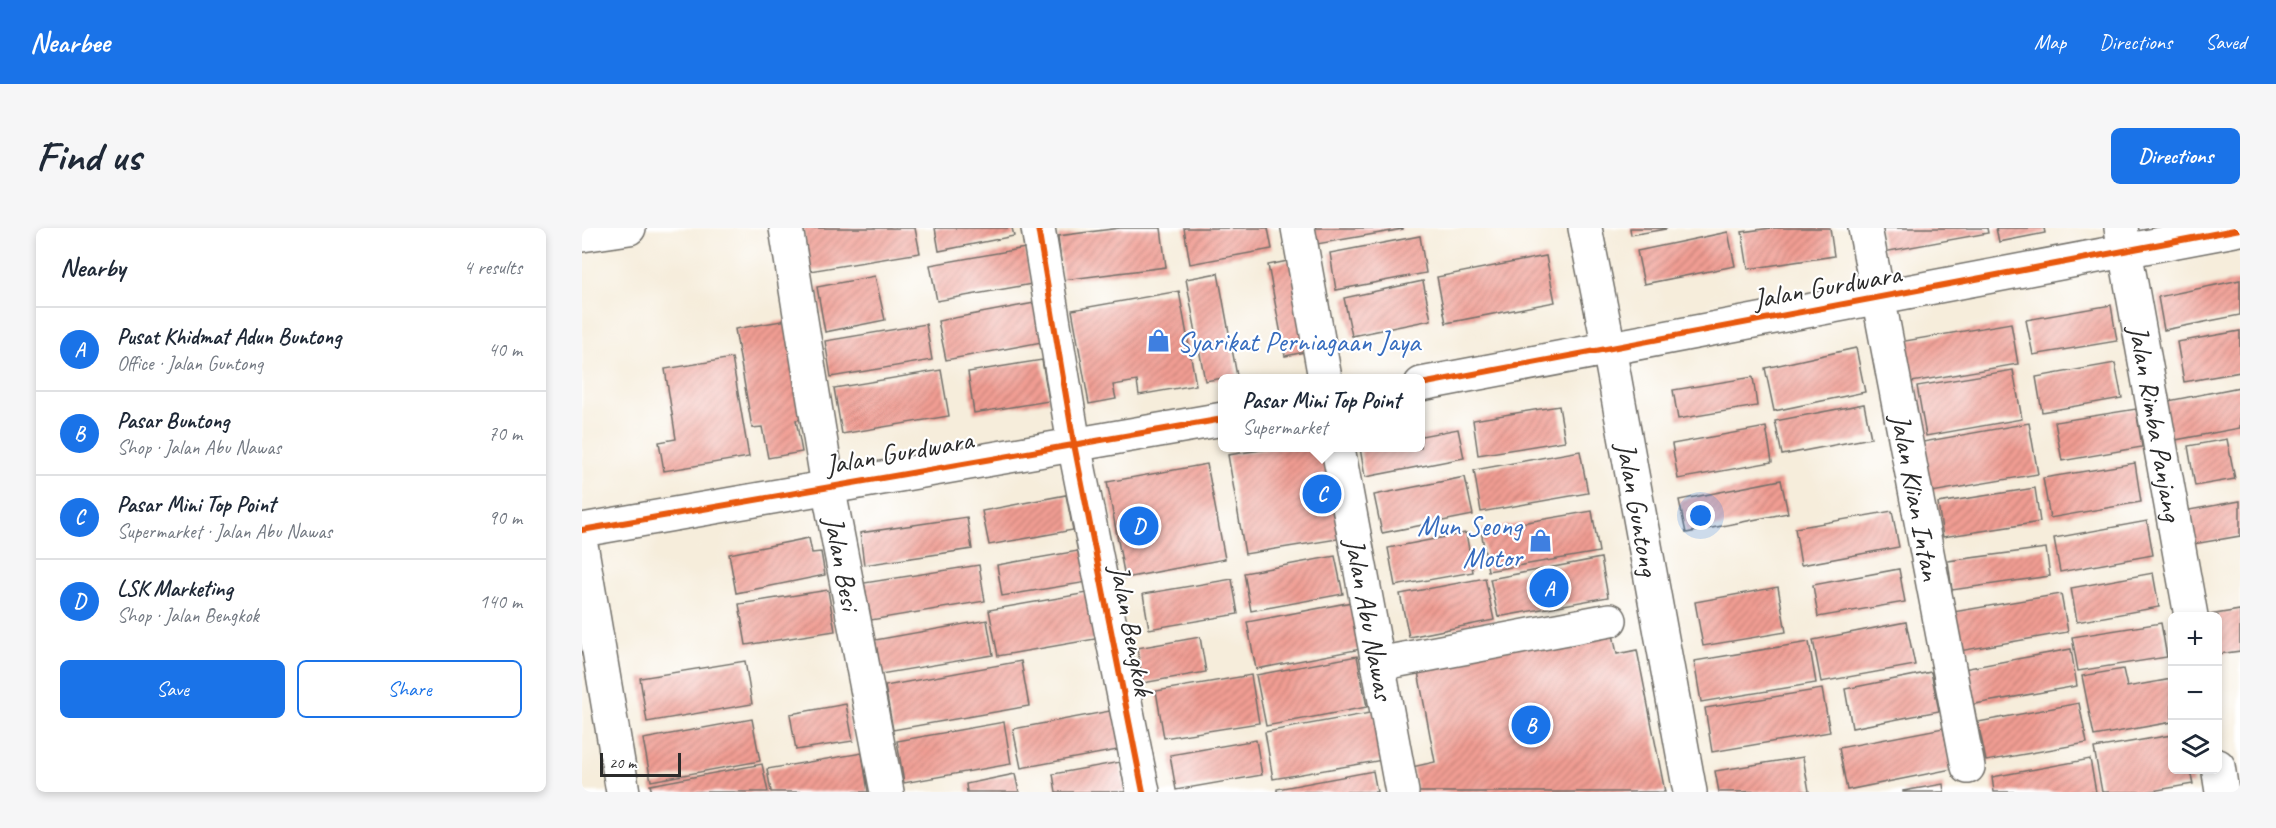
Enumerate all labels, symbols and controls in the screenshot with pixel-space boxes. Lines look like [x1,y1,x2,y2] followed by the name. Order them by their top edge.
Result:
[30,25,110,60] text: Nearbee
[2034,29,2066,55] text: Map
[2099,29,2172,55] text: Directions
[2205,29,2246,55] text: Saved
[2111,128,2240,184] button: Directions
[36,130,141,183] text: Find us
[60,251,125,284] text: Nearby
[463,255,522,280] text: 4 results
[1748,255,1905,317] street label: Jalan Gurdwara
[2121,321,2191,525] street label: Jalan Rimba Panjang
[117,323,341,351] text: Pusat Khidmat Adun Buntong
[1177,324,1422,359] place label: Syarikat Perniagaan Jaya
[1146,328,1172,354] shop icon: Syarikat Perniagaan Jaya
[74,337,85,362] text: A
[488,337,522,362] text: 40 m
[117,351,263,376] text: Office · Jalan Guntong
[1218,374,1425,452] popup
[1242,387,1401,415] text: Pasar Mini Top Point
[117,407,229,435] text: Pasar Buntong
[1883,409,1950,584] street label: Jalan Klian Intan
[1242,415,1327,440] text: Supermarket
[74,421,85,446] text: B
[488,421,522,446] text: 70 m
[820,421,977,483] street label: Jalan Gurdwara
[117,435,281,460] text: Shop · Jalan Abu Nawas
[1609,438,1668,580] street label: Jalan Guntong
[1302,472,1342,516] pin: C
[117,491,275,519] text: Pasar Mini Top Point
[1686,501,1715,530] your location
[1120,504,1158,548] pin: D
[75,505,84,530] text: C
[488,505,522,530] text: 90 m
[1417,508,1524,575] place label: Mun Seong Motor
[816,512,870,616] street label: Jalan Besi
[117,519,332,544] text: Supermarket · Jalan Abu Nawas
[1527,528,1553,554] shop icon: Mun Seong Motor
[1337,534,1402,705] street label: Jalan Abu Nawas
[1102,560,1162,700] street label: Jalan Bengkok
[1530,566,1568,610] pin: A
[117,575,232,603] text: LSK Marketing
[74,589,85,614] text: D
[479,589,522,614] text: 140 m
[117,603,259,628] text: Shop · Jalan Bengkok
[2168,612,2222,774] map controls
[2168,612,2222,666] button: +
[60,660,285,718] button: Save
[297,660,522,718] button: Share
[2168,666,2222,720] button: −
[1512,702,1550,748] pin: B
[2168,720,2222,774] button: layers
[600,750,681,778] scale bar
[609,753,636,773] text: 20 m

